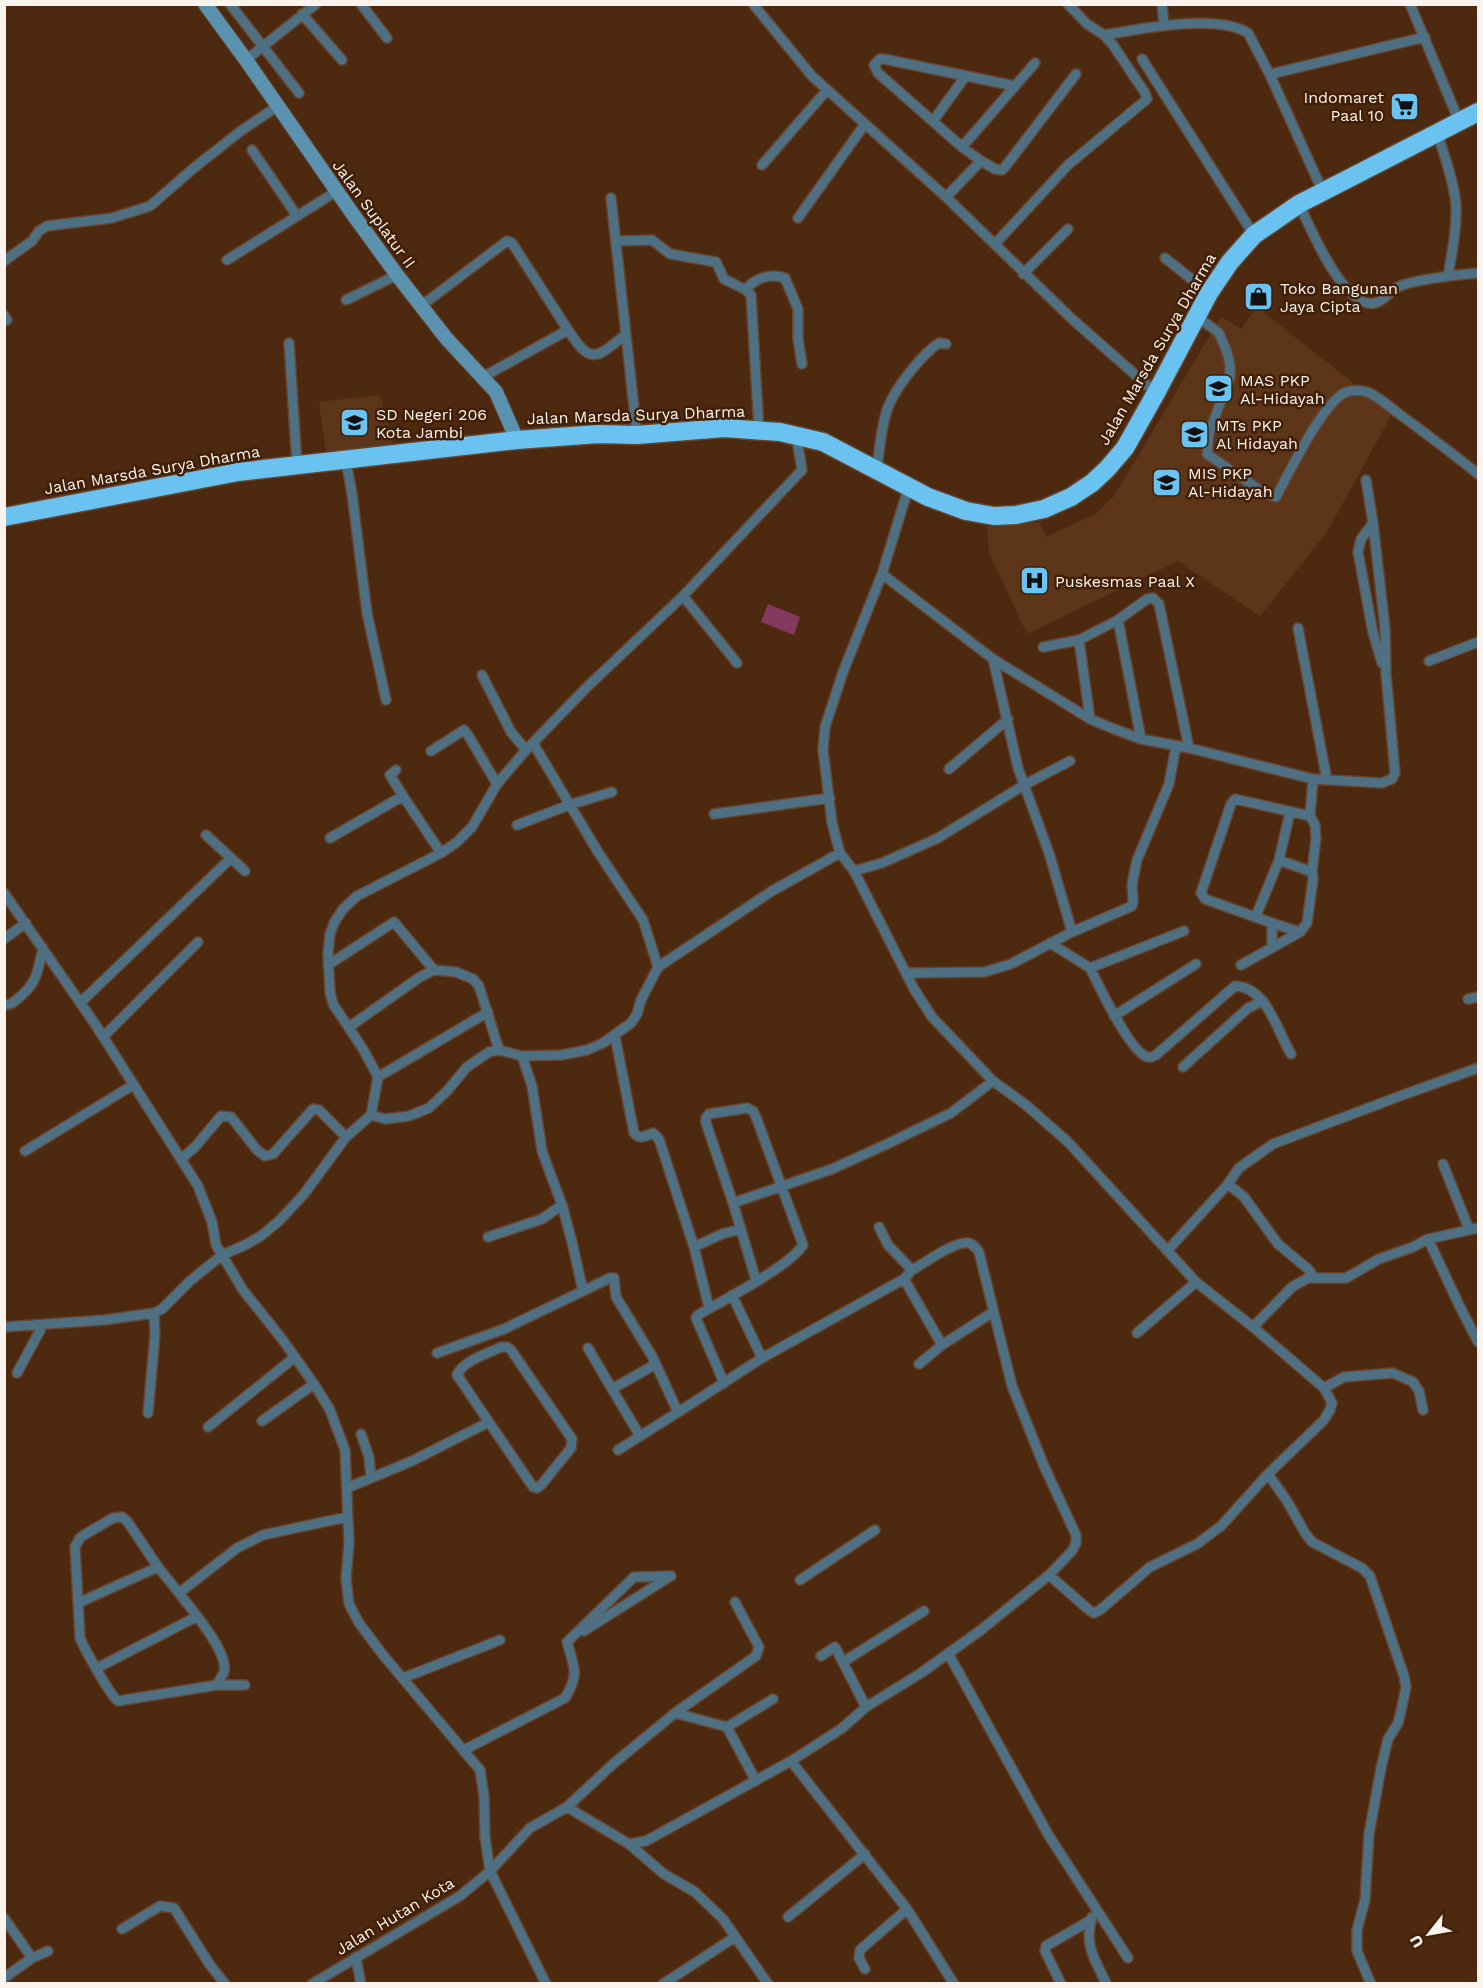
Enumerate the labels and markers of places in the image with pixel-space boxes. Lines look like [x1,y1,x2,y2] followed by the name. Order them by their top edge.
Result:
[1304,88,1384,125] place label: Indomaret Paal 10
[1389,90,1421,122] supermarket icon: Indomaret Paal 10
[1280,279,1398,316] place label: Toko Bangunan Jaya Cipta
[1243,281,1275,313] shop icon: Toko Bangunan Jaya Cipta
[1240,371,1325,408] place label: MAS PKP Al-Hidayah
[1203,373,1235,405] school or university icon: MAS PKP Al-Hidayah
[376,405,487,442] place label: SD Negeri 206 Kota Jambi
[339,407,371,439] school or university icon: SD Negeri 206 Kota Jambi
[1216,416,1298,453] place label: MTs PKP Al Hidayah
[1179,418,1211,450] school or university icon: MTs PKP Al Hidayah
[1188,464,1273,501] place label: MIS PKP Al-Hidayah
[1151,466,1183,498] school or university icon: MIS PKP Al-Hidayah
[1018,565,1050,597] hospital icon: Puskesmas Paal X
[1055,572,1195,591] place label: Puskesmas Paal X

